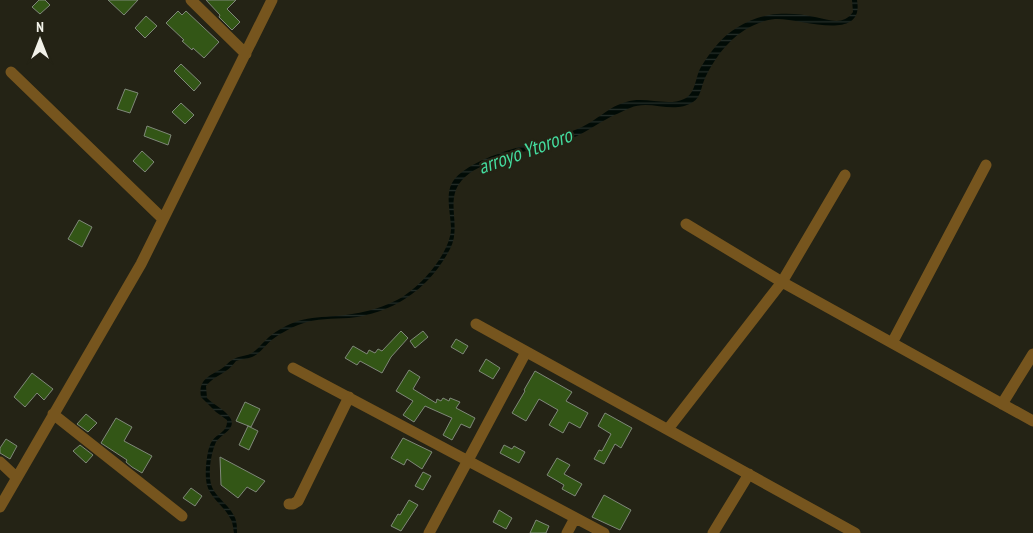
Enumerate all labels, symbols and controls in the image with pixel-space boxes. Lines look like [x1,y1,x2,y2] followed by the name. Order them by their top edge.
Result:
[15,15,65,65] north arrow
[36,18,44,36] text: N
[475,122,577,180] water label: arroyo Ytororo

